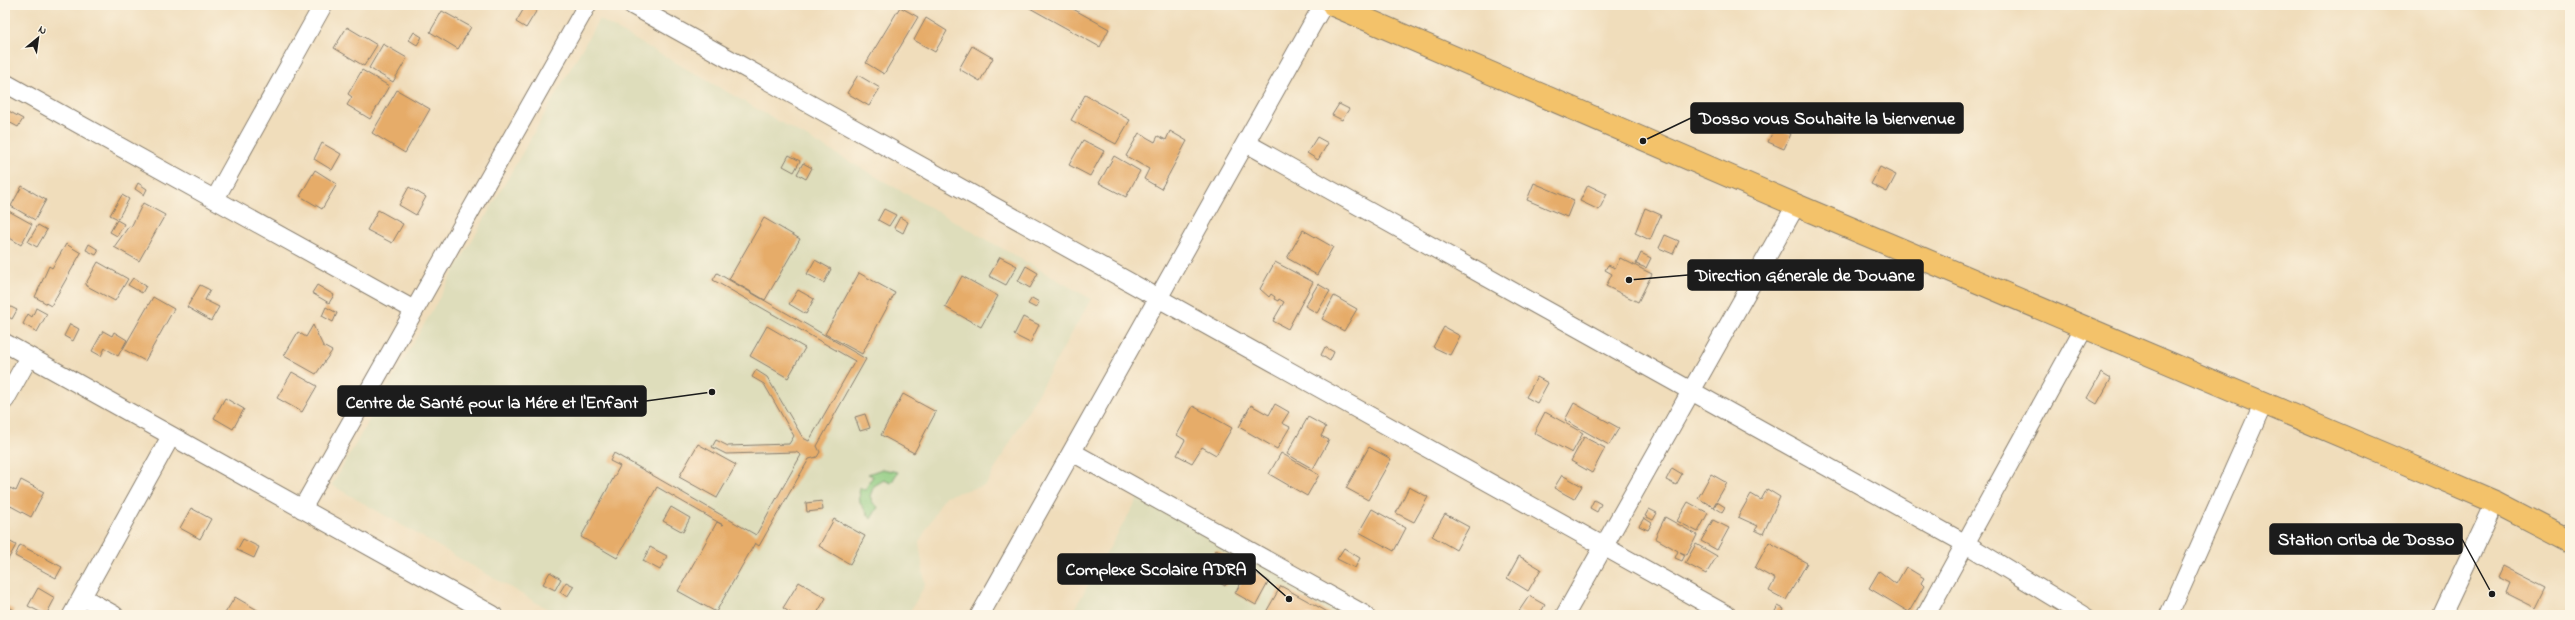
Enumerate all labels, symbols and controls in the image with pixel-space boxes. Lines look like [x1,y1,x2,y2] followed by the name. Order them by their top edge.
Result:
[18,18,58,58] north arrow
[35,21,49,39] text: N
[1691,103,1963,133] callout: Dosso vous Souhaite la bienvenue
[1698,107,1956,133] text: Dosso vous Souhaite la bienvenue
[1688,260,1923,290] callout: Direction Génerale de Douane
[1694,264,1916,290] text: Direction Génerale de Douane
[338,386,646,416] callout: Centre de Santé pour la Mére et l'Enfant
[346,391,639,417] text: Centre de Santé pour la Mére et l'Enfant
[2270,524,2462,554] callout: Station Oriba de Dosso
[2278,528,2454,554] text: Station Oriba de Dosso
[1058,554,1255,584] callout: Complexe Scolaire ADRA
[1066,558,1246,584] text: Complexe Scolaire ADRA

